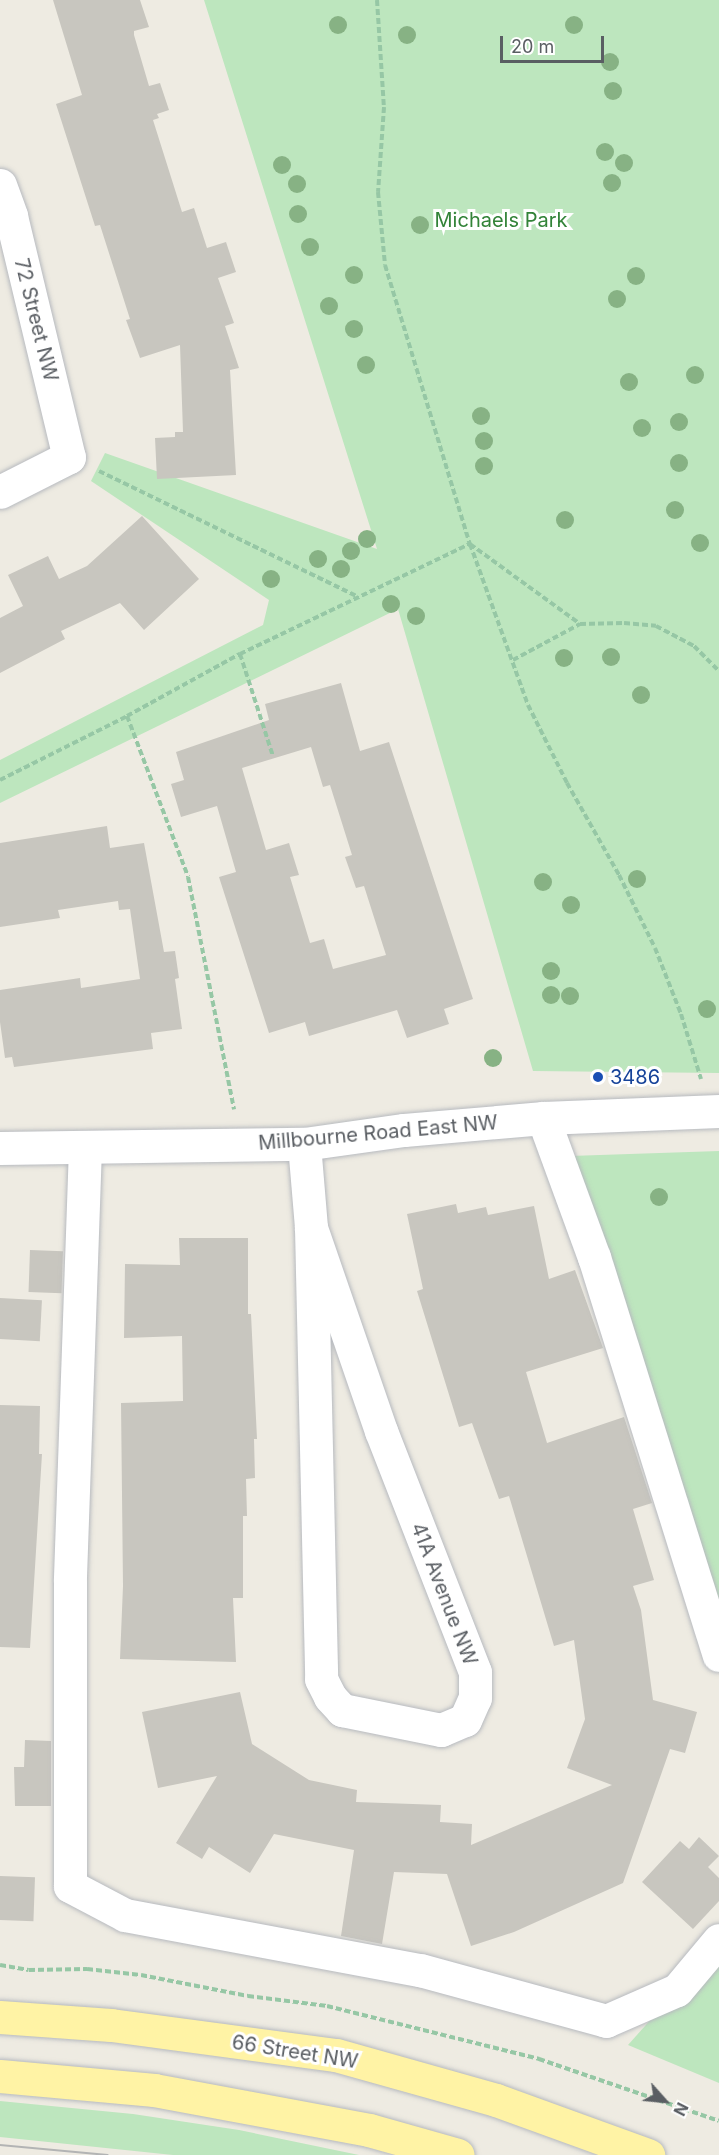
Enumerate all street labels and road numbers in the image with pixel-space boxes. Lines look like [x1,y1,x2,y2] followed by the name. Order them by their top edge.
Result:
[9,256,63,384] street label: 72 Street NW
[257,1111,499,1155] street label: Millbourne Road East NW
[406,1519,482,1669] street label: 41A Avenue NW
[230,2030,360,2074] street label: 66 Street NW

